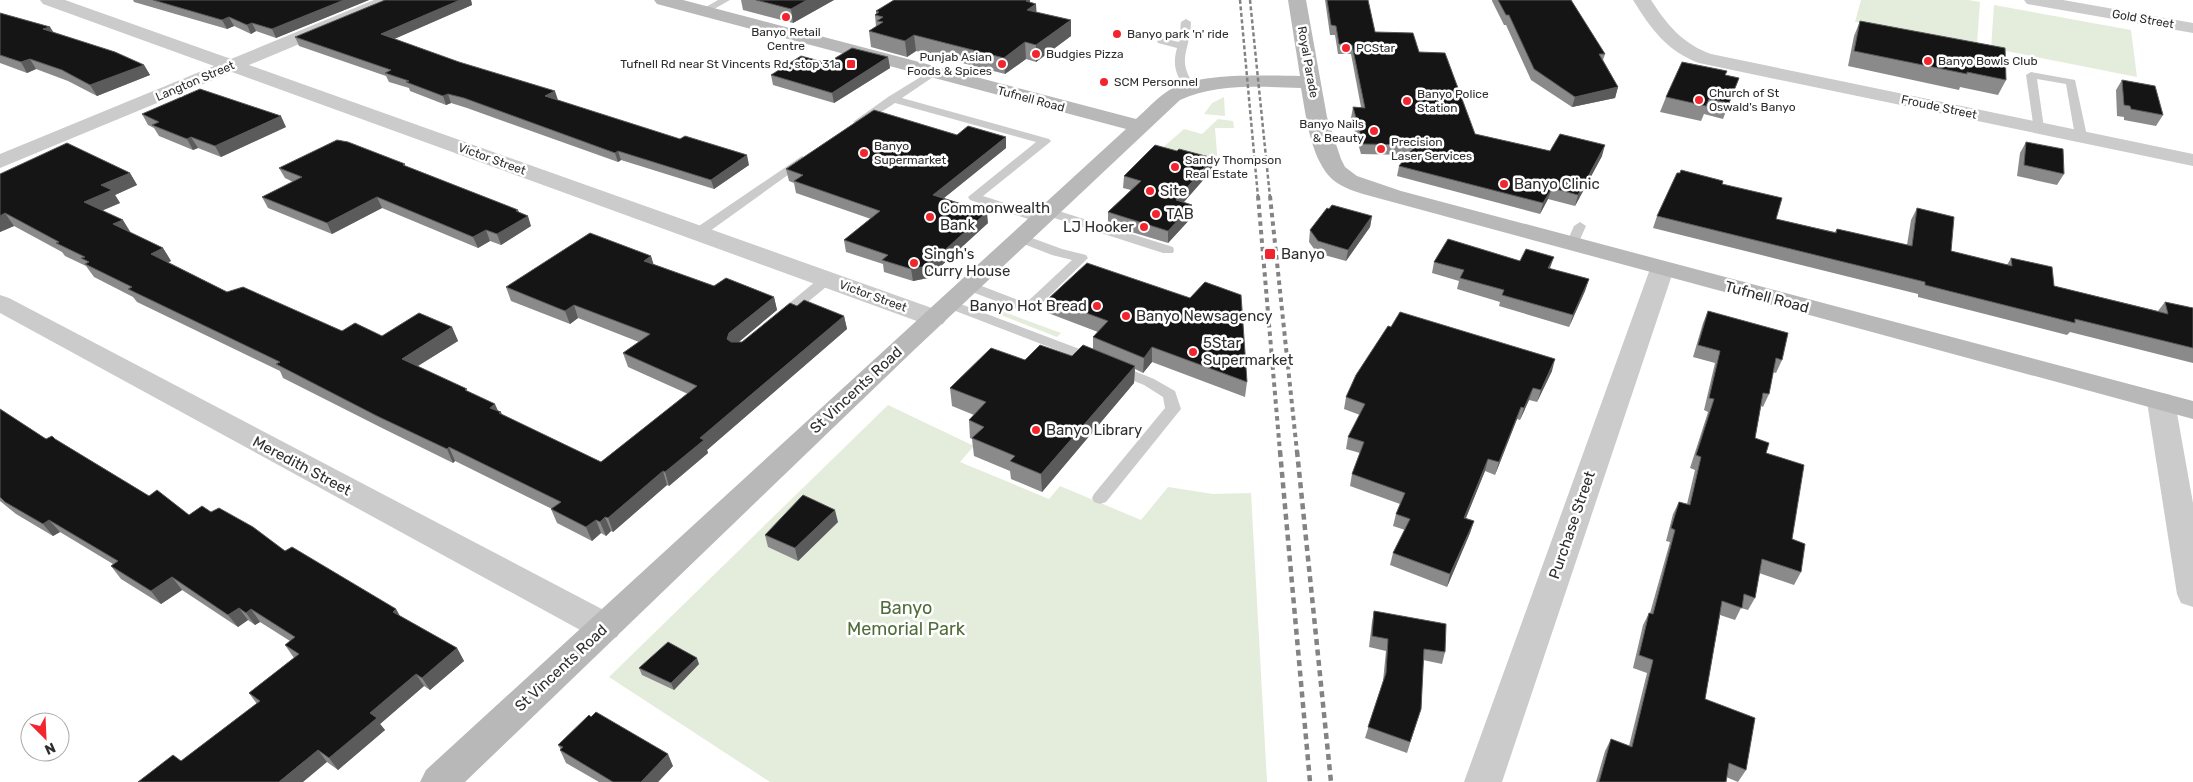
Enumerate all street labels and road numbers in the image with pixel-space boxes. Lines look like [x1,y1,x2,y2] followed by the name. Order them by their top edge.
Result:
[2111,7,2175,31] street label: Gold Street
[1295,25,1321,99] street label: Royal Parade
[153,58,237,104] street label: Langton Street
[996,83,1066,115] street label: Tufnell Road
[1900,92,1978,122] street label: Froude Street
[456,140,528,178] street label: Victor Street
[837,277,909,315] street label: Victor Street
[1723,277,1811,317] street label: Tufnell Road
[806,343,906,437] street label: St Vincents Road
[250,432,354,500] street label: Meredith Street
[1545,469,1599,581] street label: Purchase Street
[511,621,611,715] street label: St Vincents Road

